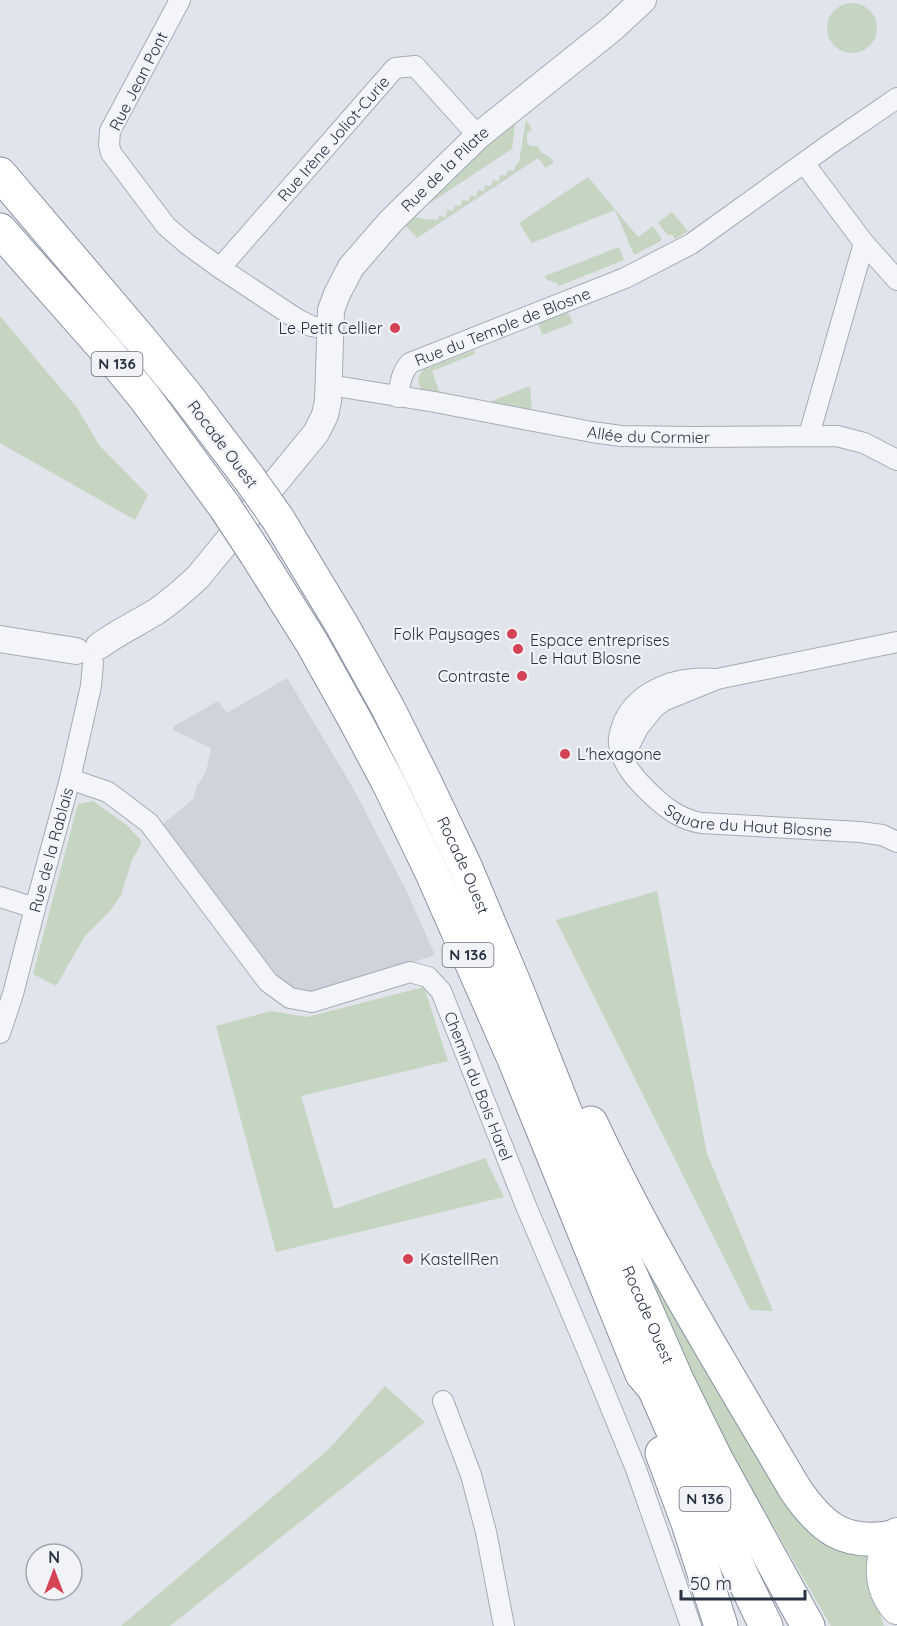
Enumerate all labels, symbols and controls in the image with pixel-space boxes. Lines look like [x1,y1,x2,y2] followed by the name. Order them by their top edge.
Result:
[104,28,172,134] street label: Rue Jean Pont
[273,72,394,205] street label: Rue Irène Joliot-Curie
[396,122,492,216] street label: Rue de la Pilate
[412,283,593,370] street label: Rue du Temple de Blosne
[279,318,383,338] place label: Le Petit Cellier
[388,321,402,335] marker: Le Petit Cellier
[92,352,142,376] road number: N 136
[183,396,263,492] street label: Rocade Ouest
[586,421,710,447] street label: Allée du Cormier
[393,624,500,644] place label: Folk Paysages
[505,627,519,641] marker: Folk Paysages
[530,630,670,668] place label: Espace entreprises Le Haut Blosne
[511,642,525,656] marker: Espace entreprises Le Haut Blosne
[438,666,510,686] place label: Contraste
[515,669,529,683] marker: Contraste
[577,744,662,764] place label: L'hexagone
[558,747,572,761] marker: L'hexagone
[24,785,77,915] street label: Rue de la Rablais
[661,799,833,840] street label: Square du Haut Blosne
[433,813,494,917] street label: Rocade Ouest
[442,943,494,967] road number: N 136
[440,1008,517,1163] street label: Chemin du Bois Harel
[420,1249,499,1269] place label: KastellRen
[401,1252,415,1266] marker: KastellRen
[618,1262,678,1366] street label: Rocade Ouest
[680,1487,730,1511] road number: N 136
[24,1542,84,1602] north arrow
[48,1547,60,1567] text: N
[681,1563,806,1601] scale bar
[690,1572,732,1595] text: 50 m

